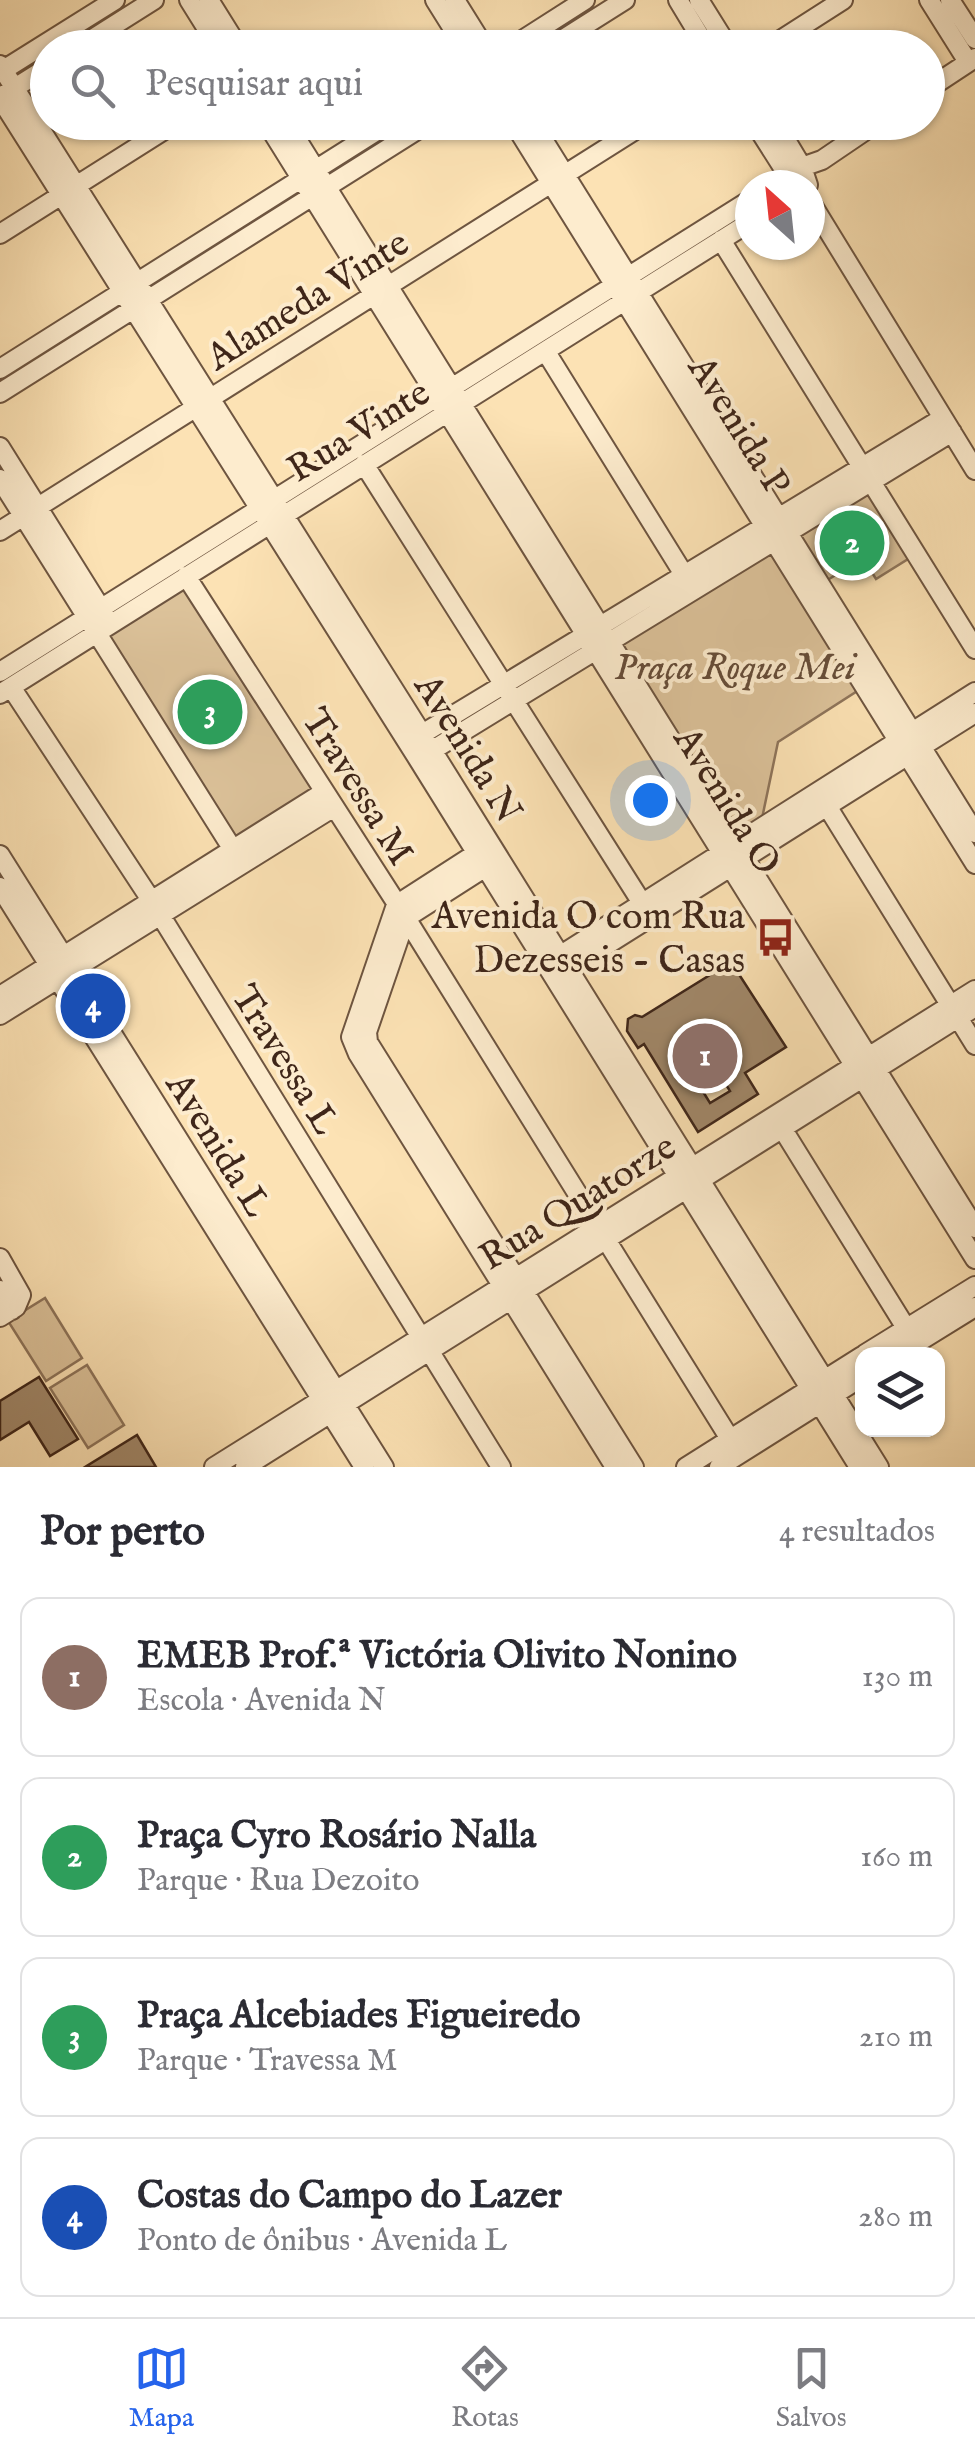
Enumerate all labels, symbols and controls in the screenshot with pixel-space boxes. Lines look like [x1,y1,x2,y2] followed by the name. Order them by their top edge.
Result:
[30,30,945,140] search box
[65,58,120,113] icon: search
[145,61,363,109] text: Pesquisar aqui
[735,170,825,260] north arrow
[198,220,419,383] street label: Alameda Vinte
[675,347,799,506] street label: Avenida P
[280,370,440,495] street label: Rua Vinte
[820,506,884,580] pin: 2
[614,645,858,693] park label: Praça Roque Mei
[401,665,531,833] street label: Avenida N
[178,674,242,750] pin: 3
[289,700,423,875] street label: Travessa M
[661,718,790,885] street label: Avenida O
[625,775,676,826] your location
[431,894,746,986] place label: Avenida O com Rua Dezesseis - Casas
[754,916,796,958] bus stop icon: Avenida O com Rua Dezesseis - Casas
[61,968,126,1044] pin: 4
[219,977,348,1144] street label: Travessa L
[672,1018,738,1094] pin: 1
[153,1064,280,1227] street label: Avenida L
[471,1124,686,1283] street label: Rua Quatorze
[855,1347,945,1437] map controls
[855,1347,945,1437] button: layers
[40,1506,205,1559] text: Por perto
[779,1512,935,1553] text: 4 resultados
[137,1633,737,1681] text: EMEB Prof.ª Victória Olivito Nonino
[69,1657,80,1698] text: 1
[862,1657,933,1698] text: 130 m
[137,1681,386,1722] text: Escola · Avenida N
[137,1813,536,1861] text: Praça Cyro Rosário Nalla
[67,1837,82,1878] text: 2
[860,1837,933,1878] text: 160 m
[137,1861,420,1902] text: Parque · Rua Dezoito
[137,1993,581,2041] text: Praça Alcebiades Figueiredo
[69,2017,80,2058] text: 3
[859,2017,933,2058] text: 210 m
[137,2041,397,2082] text: Parque · Travessa M
[137,2173,562,2221] text: Costas do Campo do Lazer
[67,2197,82,2238] text: 4
[858,2197,933,2238] text: 280 m
[137,2221,507,2262] text: Ponto de ônibus · Avenida L
[128,2341,194,2436] tab: Mapa
[451,2341,519,2436] tab: Rotas
[776,2341,847,2436] tab: Salvos

